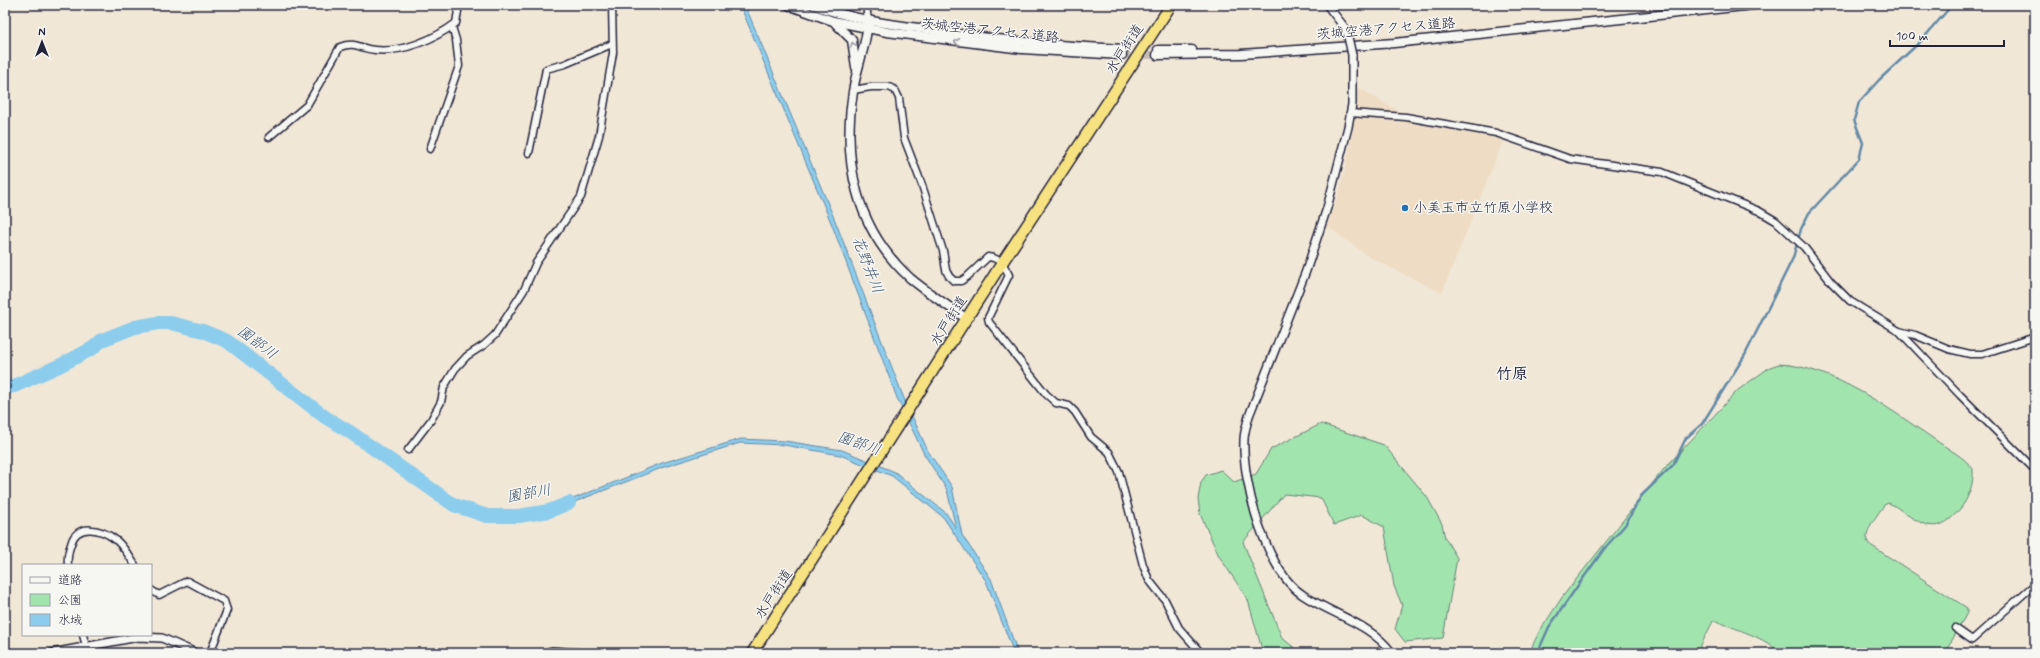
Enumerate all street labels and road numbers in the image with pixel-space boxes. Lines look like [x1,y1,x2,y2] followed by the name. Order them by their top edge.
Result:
[1316,14,1456,44] street label: 茨城空港アクセス道路
[920,15,1060,47] street label: 茨城空港アクセス道路
[1102,21,1148,77] street label: 水戸街道
[927,292,971,350] street label: 水戸街道
[751,566,797,622] street label: 水戸街道

